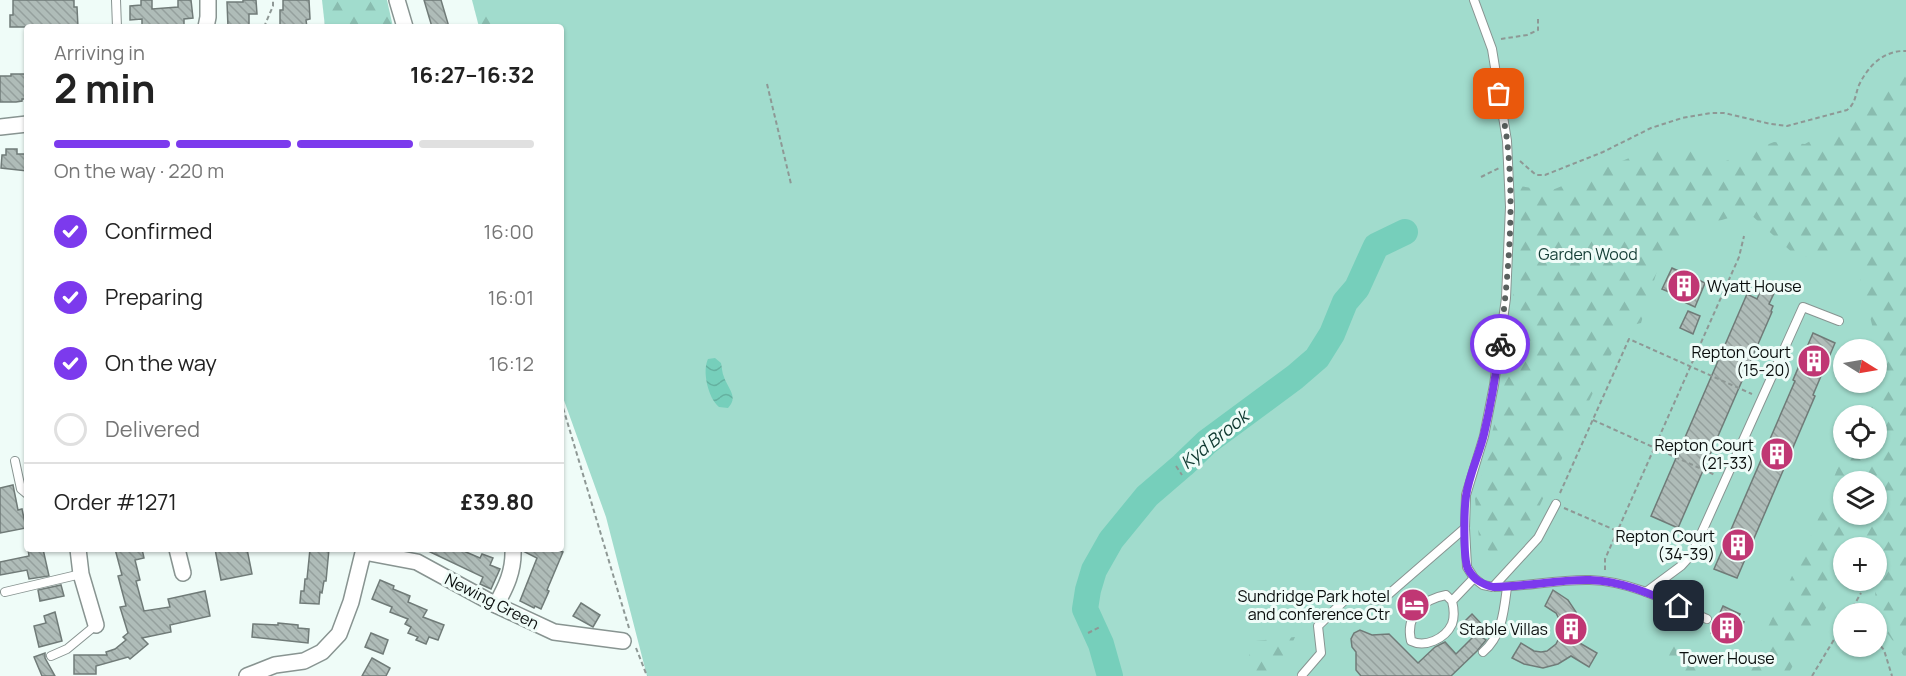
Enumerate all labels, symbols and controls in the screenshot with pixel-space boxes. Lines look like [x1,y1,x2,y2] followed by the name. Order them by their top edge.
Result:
[54,39,145,66] text: Arriving in
[410,60,534,90] text: 16:27–16:32
[54,61,155,115] text: 2 min
[1473,68,1524,119] pin
[1482,77,1515,110] icon: bag
[54,157,224,184] text: On the way · 220 m
[54,215,87,248] icon: check
[105,216,213,246] text: Confirmed
[483,218,534,245] text: 16:00
[1538,243,1638,265] park label: Garden Wood
[1666,268,1702,304] building icon: Wyatt House
[1707,275,1802,297] place label: Wyatt House
[54,281,87,314] icon: check
[105,282,203,312] text: Preparing
[488,284,534,311] text: 16:01
[1470,314,1530,374] courier
[1484,328,1517,361] icon: bike
[1833,339,1887,393] north arrow
[1833,339,1887,657] map controls
[1691,341,1791,381] place label: Repton Court (15-20)
[1796,343,1832,379] building icon: Repton Court (15-20)
[54,347,87,380] icon: check
[105,348,217,378] text: On the way
[489,350,534,377] text: 16:12
[1175,402,1255,474] water label: Kyd Brook
[1833,405,1887,459] button: locate
[105,414,200,444] text: Delivered
[1654,434,1754,474] place label: Repton Court (21-33)
[1759,436,1795,472] building icon: Repton Court (21-33)
[1833,471,1887,525] button: layers
[54,487,177,517] text: Order #1271
[460,487,534,517] text: £39.80
[1615,525,1715,565] place label: Repton Court (34-39)
[1720,527,1756,563] building icon: Repton Court (34-39)
[1833,537,1887,591] button: +
[441,568,543,634] street label: Newing Green
[1653,580,1704,631] pin
[1237,585,1390,625] place label: Sundridge Park hotel and conference Ctr
[1395,587,1431,623] hotel icon: Sundridge Park hotel and conference Ctr
[1662,589,1695,622] icon: home
[1833,603,1887,657] button: −
[1709,610,1745,646] building icon: Tower House
[1553,611,1589,647] building icon: Stable Villas
[1459,618,1548,640] place label: Stable Villas
[1679,647,1775,669] place label: Tower House

